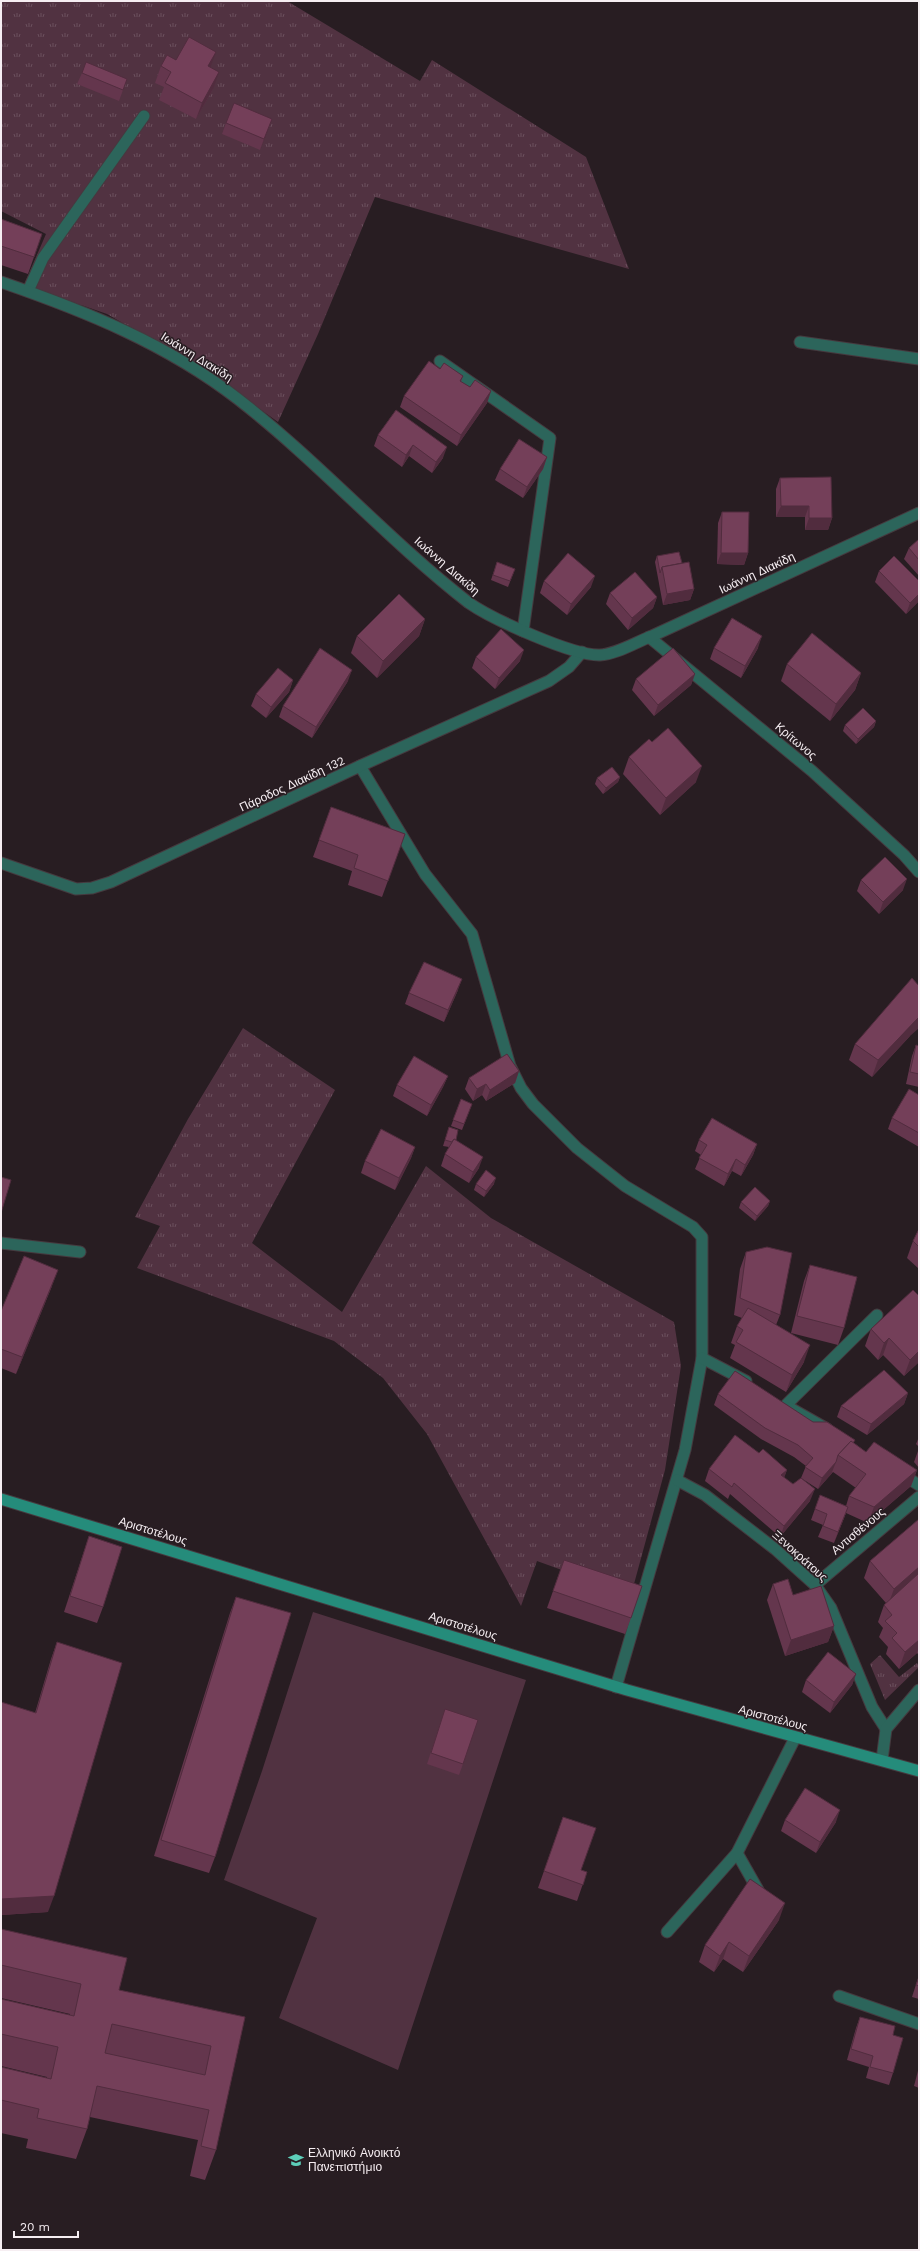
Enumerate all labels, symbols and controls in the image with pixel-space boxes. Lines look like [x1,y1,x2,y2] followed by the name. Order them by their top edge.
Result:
[159,329,235,385] street label: Ιωάννη Διακίδη
[411,534,483,598] street label: Ιωάννη Διακίδη
[717,549,797,597] street label: Ιωάννη Διακίδη
[772,720,820,763] street label: Κρίτωνος
[237,753,347,815] street label: Πάροδος Διακίδη 132
[828,1504,888,1557] street label: Αντισθένους
[117,1514,189,1548] street label: Αριστοτέλους
[770,1528,831,1584] street label: Ξενοκράτους
[427,1609,499,1643] street label: Αριστοτέλους
[737,1702,809,1734] street label: Αριστοτέλους
[308,2146,401,2174] place label: Ελληνικό Ανοικτό Πανεπιστήμιο
[287,2151,305,2169] school or university icon: Ελληνικό Ανοικτό Πανεπιστήμιο
[14,2213,78,2239] scale bar
[20,2220,50,2234] text: 20 m

